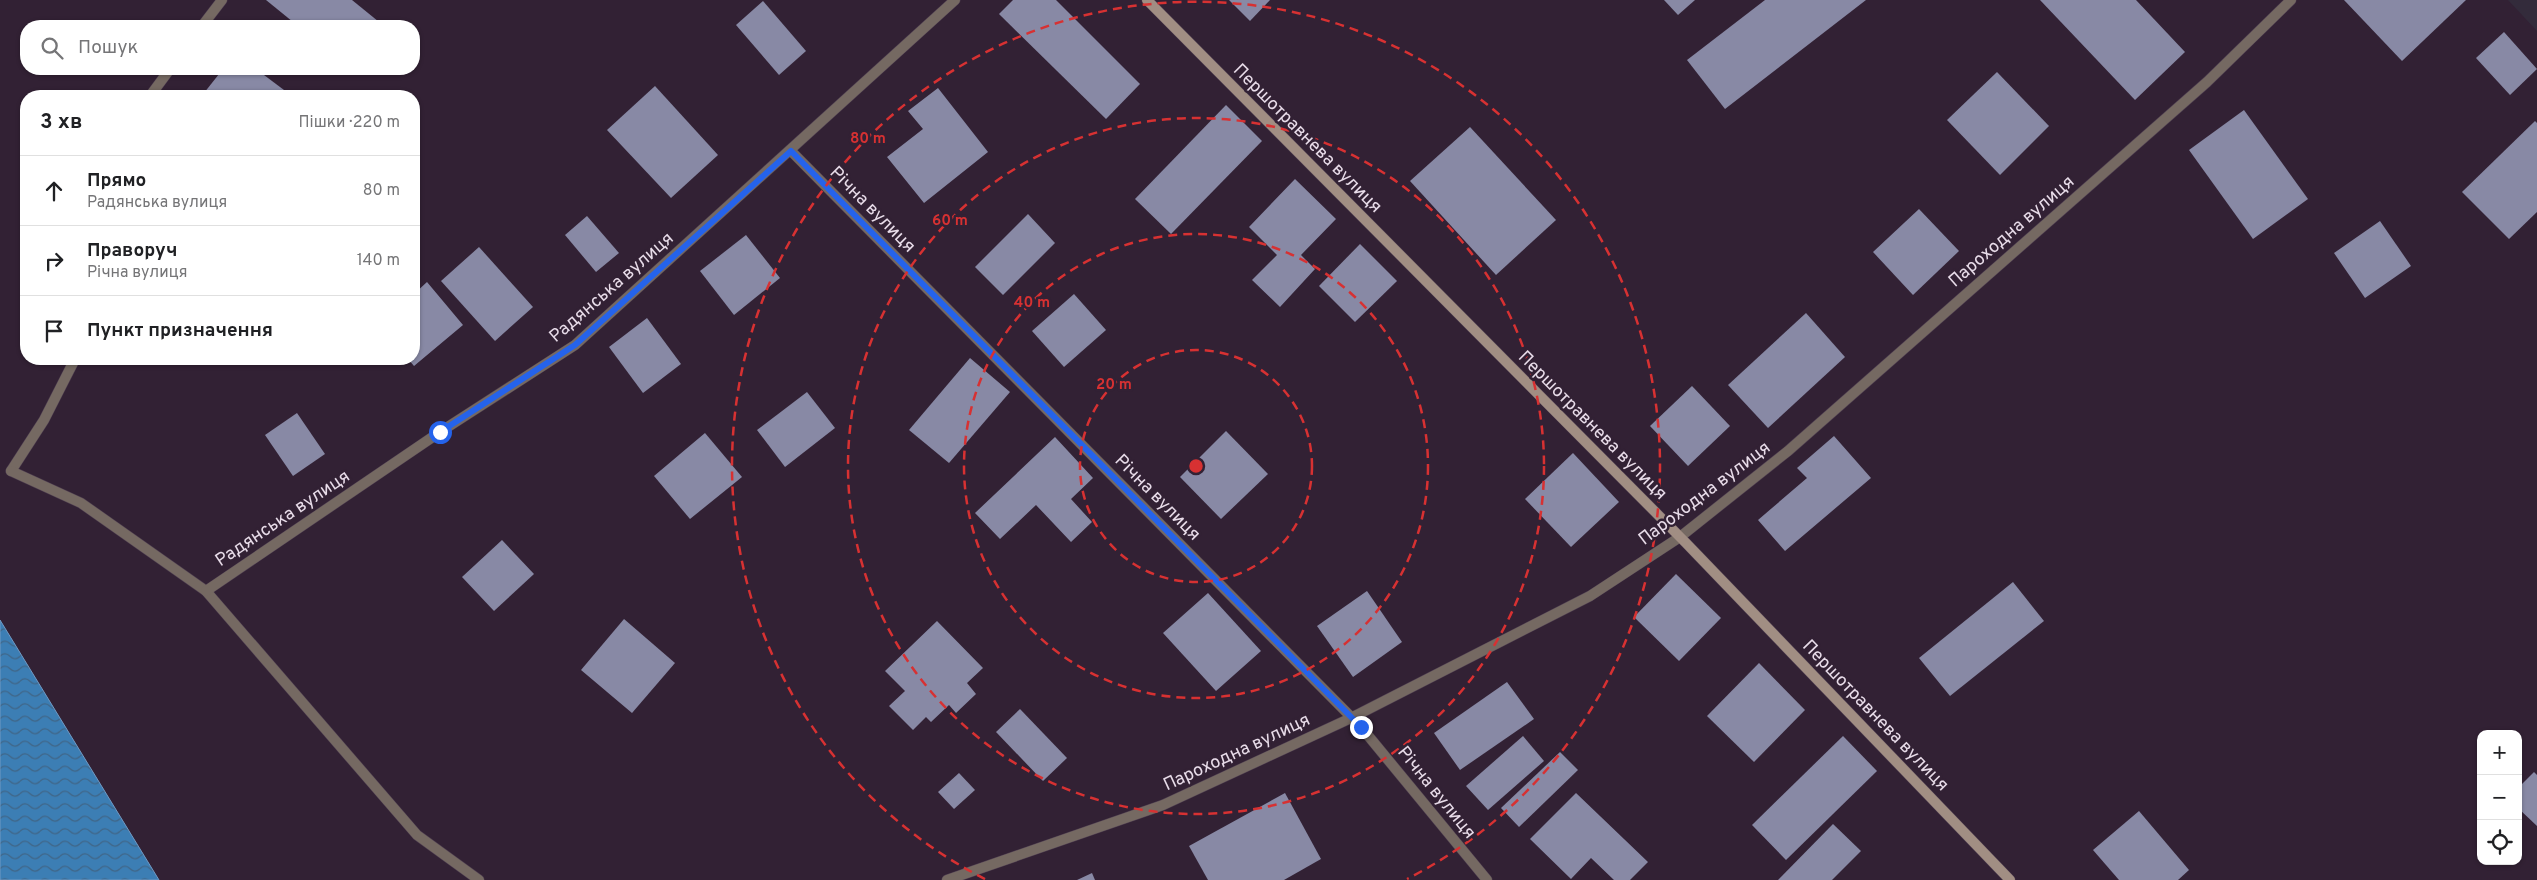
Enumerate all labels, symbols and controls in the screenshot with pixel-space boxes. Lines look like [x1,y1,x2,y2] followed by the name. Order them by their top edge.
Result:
[20,20,420,75] search box
[38,34,66,62] icon: search
[78,36,138,60] text: Пошук
[1228,60,1386,218] street label: Першотравнева вулиця
[40,109,82,136] text: 3 хв
[299,113,400,133] text: Пішки · 220 m
[850,130,886,149] text: 80 m
[824,162,920,258] street label: Річна вулиця
[87,169,146,193] text: Прямо
[1944,171,2080,293] street label: Пароходна вулиця
[40,177,68,205] icon: ahead
[363,181,400,201] text: 80 m
[87,193,227,213] text: Радянська вулиця
[932,212,968,231] text: 60 m
[545,228,679,348] street label: Радянська вулиця
[87,239,178,263] text: Праворуч
[40,247,68,275] icon: right
[357,251,400,271] text: 140 m
[87,263,187,283] text: Річна вулиця
[1014,294,1050,313] text: 40 m
[40,317,68,345] icon: arrive
[87,319,273,343] text: Пункт призначення
[1513,347,1671,505] street label: Першотравнева вулиця
[1096,376,1132,395] text: 20 m
[429,421,452,444] route start
[1634,437,1776,551] street label: Пароходна вулиця
[1109,450,1205,546] street label: Річна вулиця
[1187,457,1205,475] centre of rings
[211,465,355,573] street label: Радянська вулиця
[1797,635,1953,797] street label: Першотравнева вулиця
[1160,709,1314,797] street label: Пароходна вулиця
[1350,716,1373,739] route end
[2477,730,2522,865] map controls
[2477,730,2522,775] button: +
[1392,742,1480,844] street label: Річна вулиця
[2477,775,2522,820] button: −
[2477,820,2522,865] button: locate

